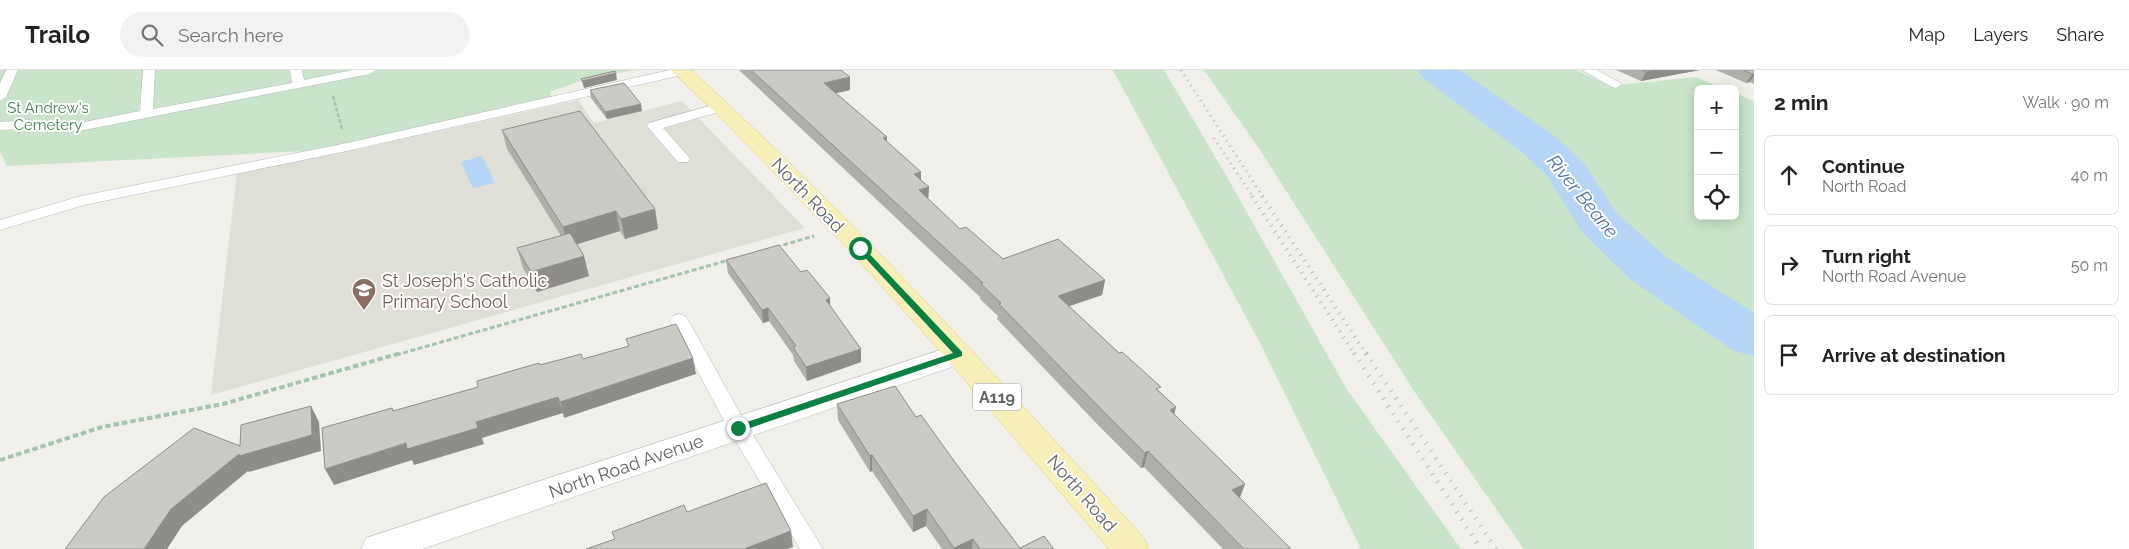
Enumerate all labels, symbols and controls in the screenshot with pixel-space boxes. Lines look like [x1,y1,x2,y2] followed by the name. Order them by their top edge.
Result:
[120,12,470,57] search box
[25,20,90,49] text: Trailo
[138,21,166,49] icon: search
[178,24,283,46] text: Search here
[1909,24,1945,45] text: Map
[1973,24,2028,45] text: Layers
[2056,24,2104,45] text: Share
[1694,85,1739,220] map controls
[1694,85,1739,130] button: +
[1774,90,1828,115] text: 2 min
[2022,93,2109,112] text: Walk · 90 m
[7,99,89,134] park label: St Andrew's Cemetery
[1694,130,1739,175] button: −
[1543,150,1623,242] water label: River Beane
[767,154,849,236] street label: North Road
[1822,155,1905,177] text: Continue
[1775,161,1803,189] icon: ahead
[2071,166,2108,185] text: 40 m
[1694,175,1739,220] button: locate
[1822,177,1907,196] text: North Road
[849,237,872,260] route start
[1822,245,1911,267] text: Turn right
[1775,251,1803,279] icon: right
[2071,256,2108,275] text: 50 m
[1822,267,1966,286] text: North Road Avenue
[382,270,548,312] place label: St Joseph's Catholic Primary School
[351,277,377,311] school or university icon: St Joseph's Catholic Primary School
[1775,341,1803,369] icon: arrive
[1822,344,2006,366] text: Arrive at destination
[973,384,1021,411] road number: A119
[727,417,750,440] route end
[546,430,707,502] street label: North Road Avenue
[1043,450,1121,536] street label: North Road

